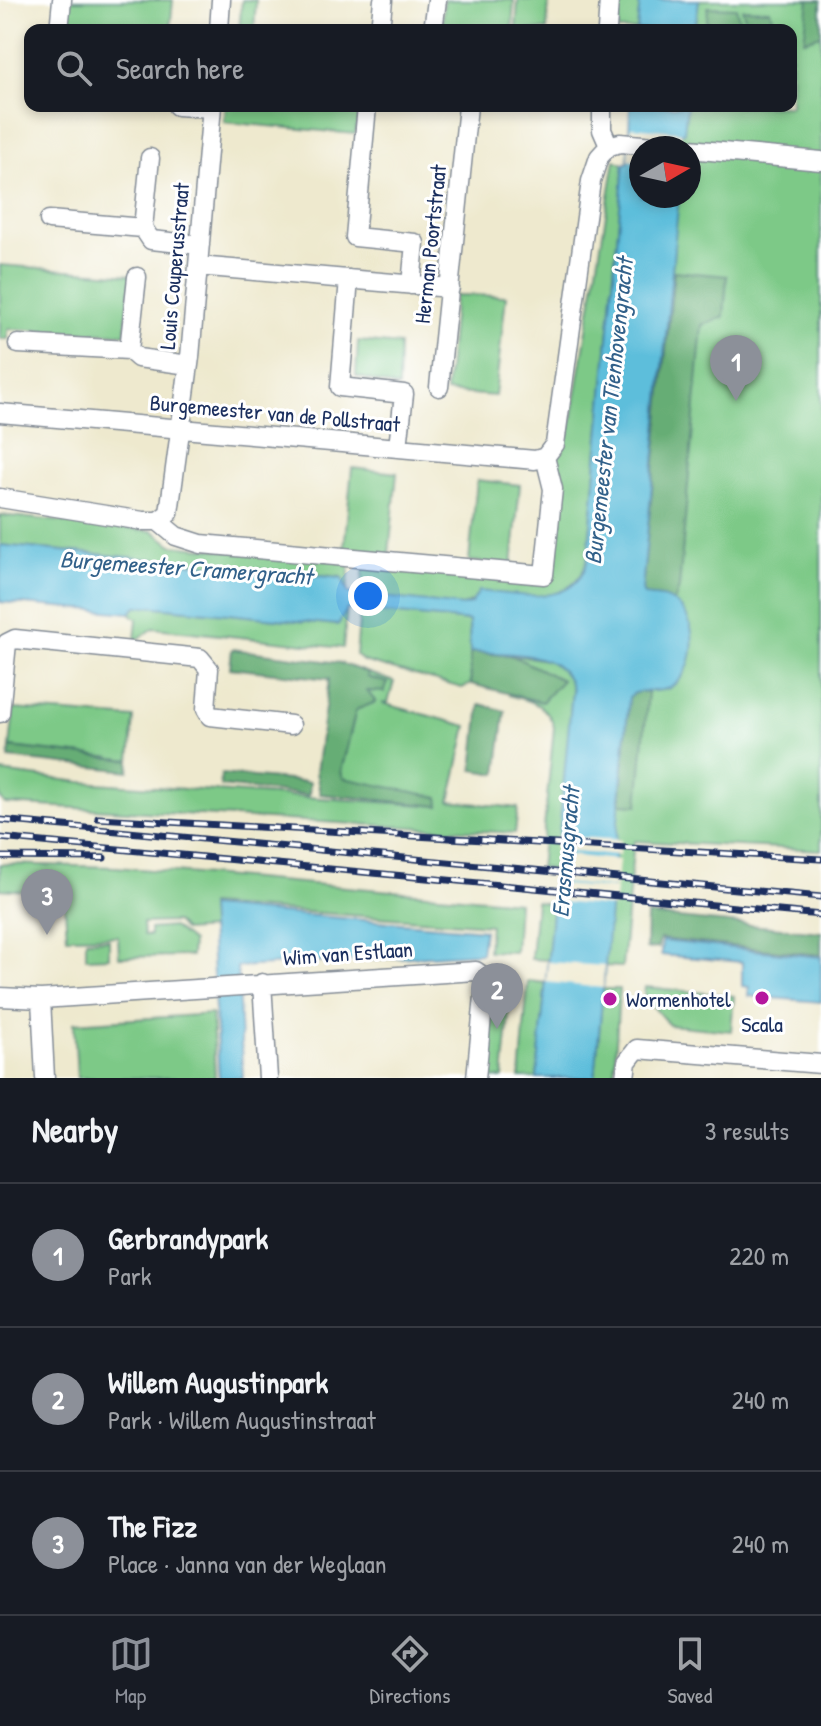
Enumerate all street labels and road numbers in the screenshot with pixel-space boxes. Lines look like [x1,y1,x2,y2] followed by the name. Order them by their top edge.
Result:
[407,163,453,325] street label: Herman Poortstraat
[152,181,196,351] street label: Louis Couperusstraat
[149,387,402,439] street label: Burgemeester van de Pollstraat
[282,934,414,972] street label: Wim van Estlaan

